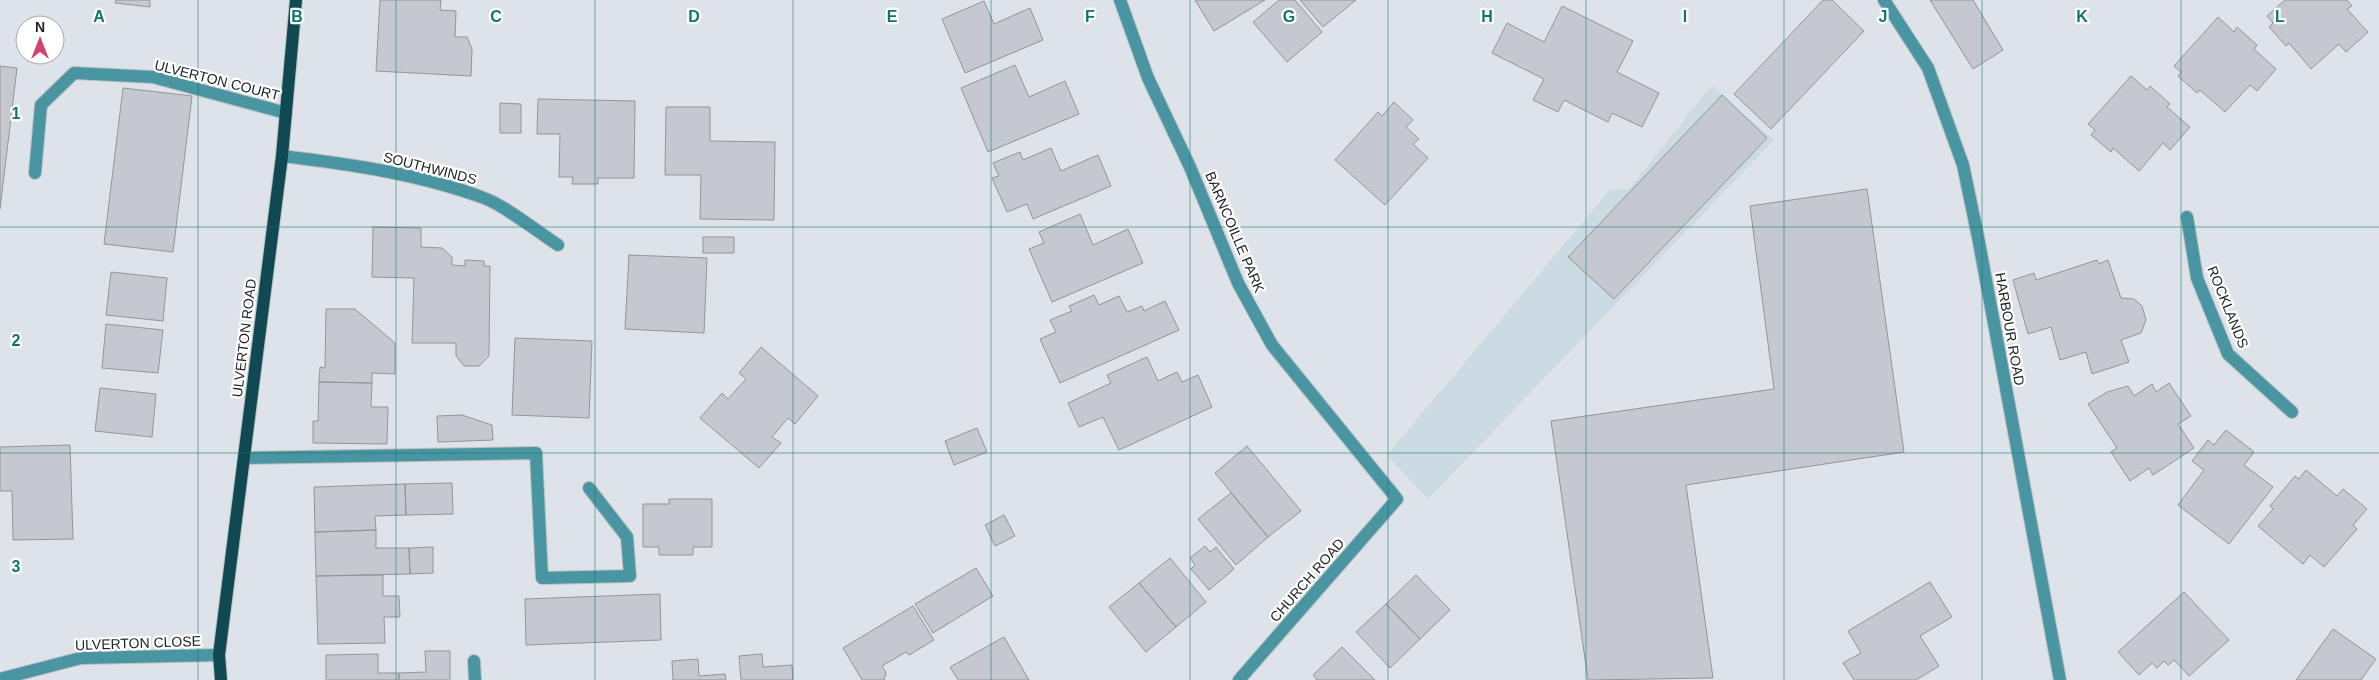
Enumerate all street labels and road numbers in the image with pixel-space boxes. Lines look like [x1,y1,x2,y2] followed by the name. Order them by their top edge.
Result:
[153,57,282,103] street label: ULVERTON COURT
[382,149,478,187] street label: SOUTHWINDS
[1202,169,1268,295] street label: BARNCOILLE PARK
[2204,264,2252,350] street label: ROCKLANDS
[1992,271,2028,387] street label: HARBOUR ROAD
[229,278,259,398] street label: ULVERTON ROAD
[1267,535,1347,625] street label: CHURCH ROAD
[75,633,201,653] street label: ULVERTON CLOSE

